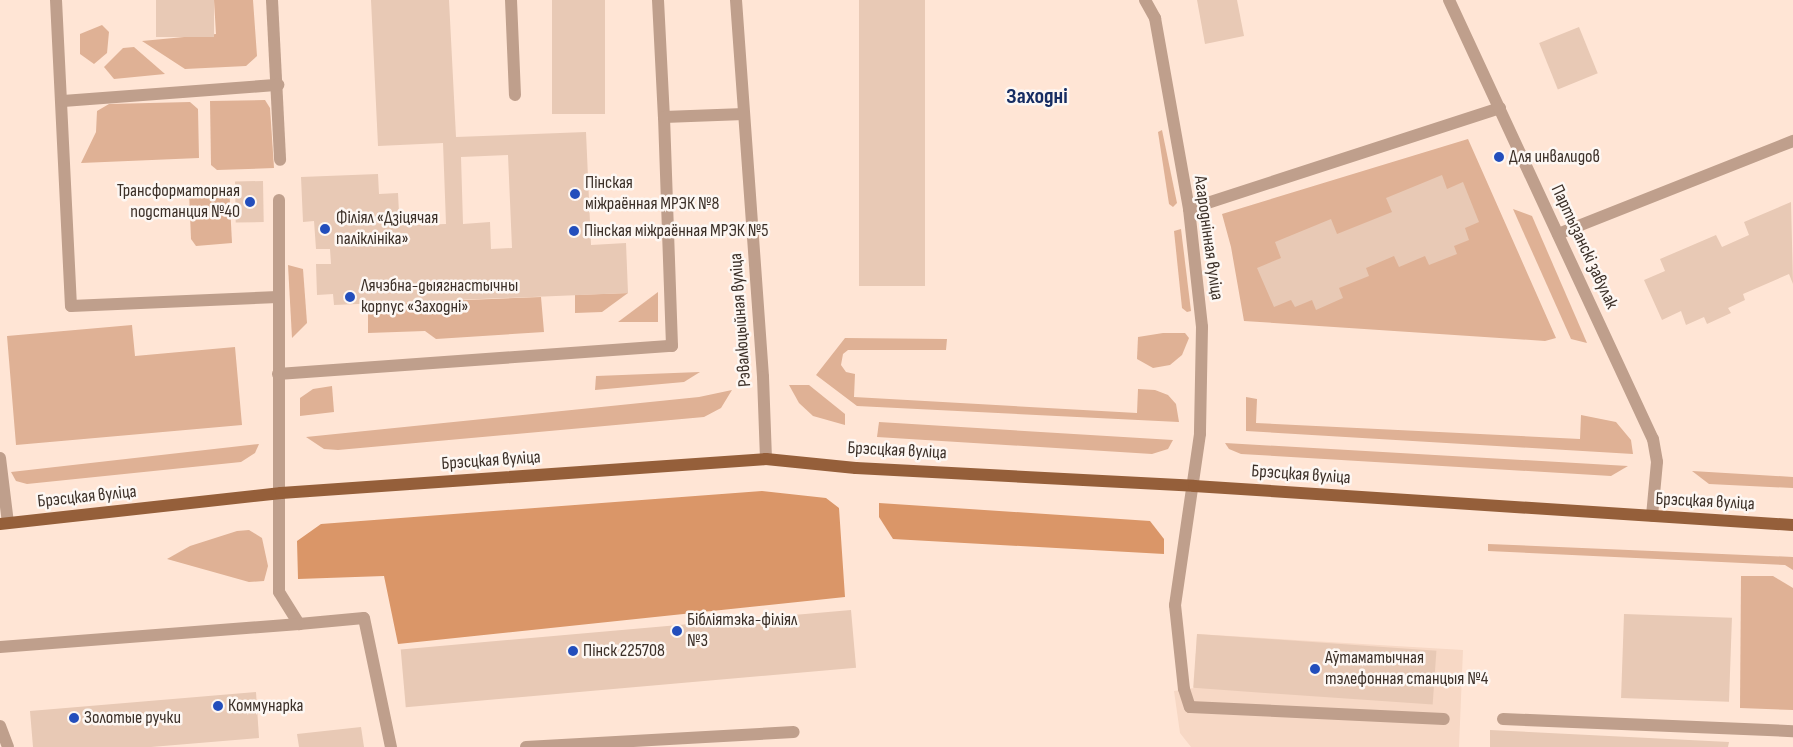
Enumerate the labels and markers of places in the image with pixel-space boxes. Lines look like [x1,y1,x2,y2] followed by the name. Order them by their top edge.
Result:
[1509,146,1600,168] place label: Для инвалидов
[1493,151,1505,163] marker: Для инвалидов
[585,173,719,215] place label: Пінская міжраённая МРЭК №8
[117,181,240,223] place label: Трансформаторная подстанция №40
[569,188,581,200] marker: Пінская міжраённая МРЭК №8
[244,196,256,208] marker: Трансформаторная подстанция №40
[336,208,438,250] place label: Філіял «Дзіцячая паліклініка»
[584,220,768,242] place label: Пінская міжраённая МРЭК №5
[318,222,332,236] marker: Філіял «Дзіцячая паліклініка»
[568,225,580,237] marker: Пінская міжраённая МРЭК №5
[361,276,518,318] place label: Лячэбна-дыягнастычны корпус «Заходні»
[343,290,357,304] marker: Лячэбна-дыягнастычны корпус «Заходні»
[687,610,797,652] place label: Бібліятэка-філіял №3
[671,625,683,637] marker: Бібліятэка-філіял №3
[583,640,665,662] place label: Пінск 225708
[567,645,579,657] marker: Пінск 225708
[1325,648,1488,691] place label: Аўтаматычная тэлефонная станцыя №4
[1309,663,1321,675] marker: Аўтаматычная тэлефонная станцыя №4
[228,695,303,717] place label: Коммунарка
[212,700,224,712] marker: Коммунарка
[84,707,181,729] place label: Золотые ручки
[68,712,80,724] marker: Золотые ручки

